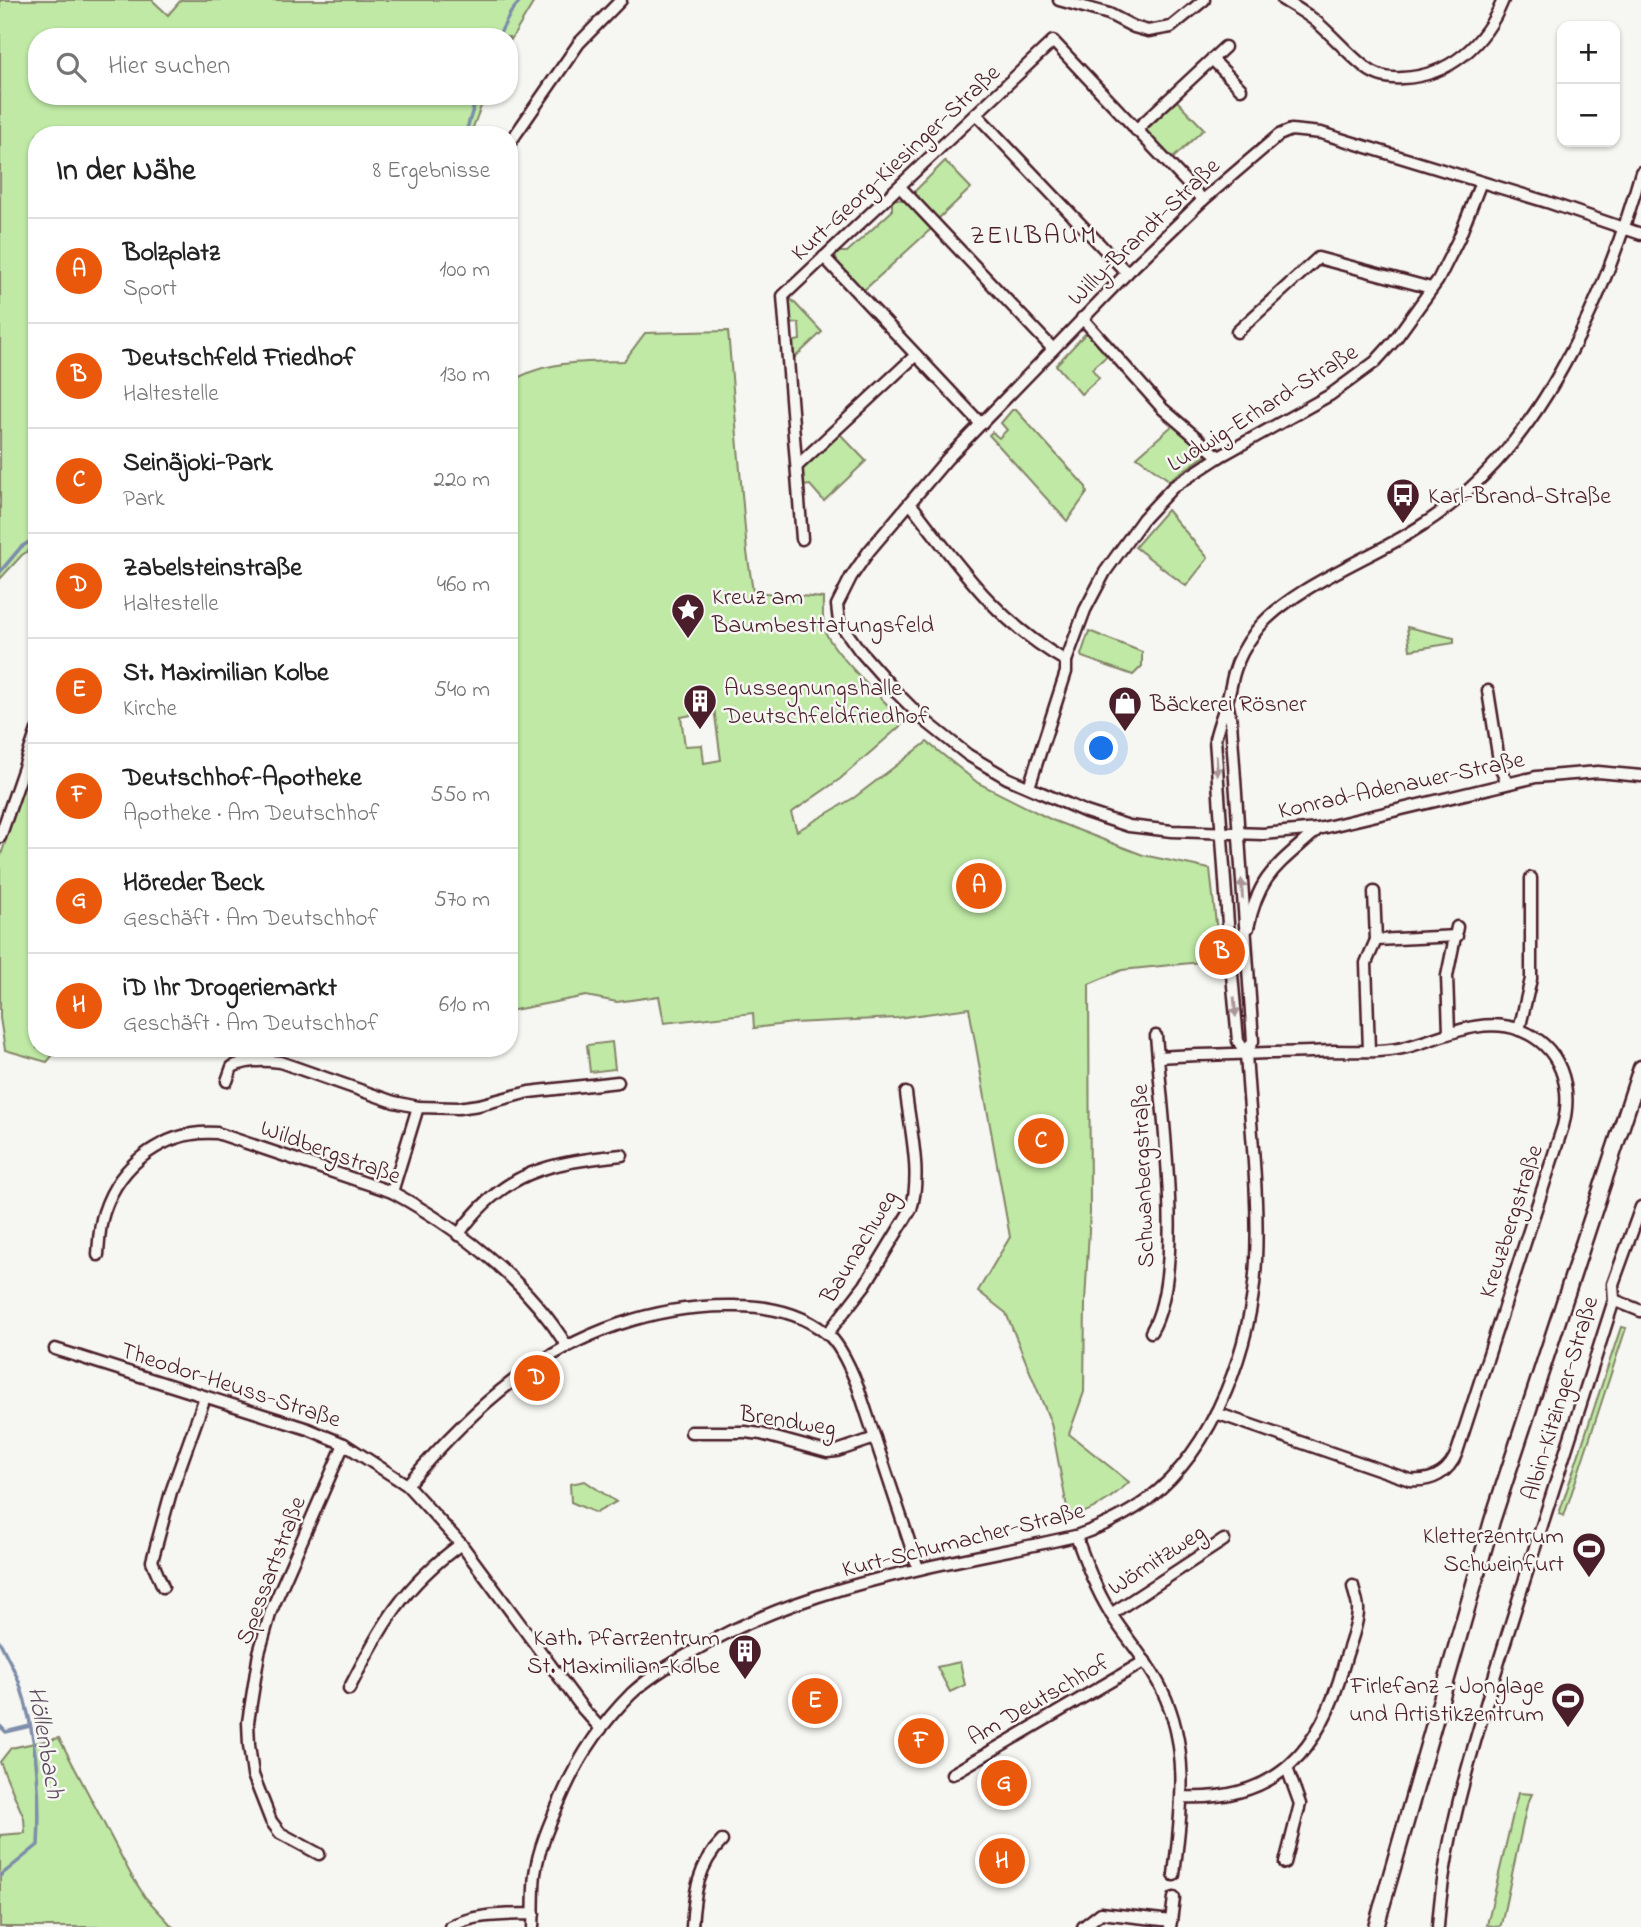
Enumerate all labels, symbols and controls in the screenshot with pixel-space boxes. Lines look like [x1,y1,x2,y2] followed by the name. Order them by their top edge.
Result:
[1557,21,1620,147] map controls
[1557,21,1620,84] button: +
[28,28,518,105] search box
[52,48,90,86] icon: search
[108,48,230,86] text: Hier suchen
[784,57,1010,271] street label: Kurt-Georg-Kiesinger-Straße
[1557,84,1620,147] button: −
[56,150,196,194] text: In der Nähe
[1060,150,1230,316] street label: Willy-Brandt-Straße
[373,155,490,188] text: 8 Ergebnisse
[970,218,1098,256] district label: ZEILBAUM
[123,235,220,273] text: Bolzplatz
[72,254,86,287] text: A
[439,254,490,287] text: 100 m
[123,273,177,306] text: Sport
[1161,336,1366,482] street label: Ludwig-Erhard-Straße
[123,340,355,378] text: Deutschfeld Friedhof
[71,359,87,392] text: B
[440,359,490,392] text: 130 m
[123,378,218,411] text: Haltestelle
[123,445,273,483] text: Seinäjoki-Park
[73,464,85,497] text: C
[434,464,490,497] text: 220 m
[1384,476,1422,525] bus stop icon: Karl-Brand-Straße
[1428,480,1611,515] place label: Karl-Brand-Straße
[123,483,165,516] text: Park
[123,550,302,588] text: Zabelsteinstraße
[71,569,87,602] text: D
[437,569,490,602] text: 460 m
[711,581,935,644] place label: Kreuz am Baumbesttatungsfeld
[123,588,218,621] text: Haltestelle
[669,591,707,640] place icon: Kreuz am Baumbesttatungsfeld
[123,655,329,693] text: St. Maximilian Kolbe
[723,672,930,735] place label: Aussegnungshalle Deutschfeldfriedhof
[72,674,86,707] text: E
[434,674,490,707] text: 540 m
[681,682,719,731] building icon: Aussegnungshalle Deutschfeldfriedhof
[1106,684,1144,733] shop icon: Bäckerei Rösner
[1149,688,1307,723] place label: Bäckerei Rösner
[123,693,177,726] text: Kirche
[1084,731,1118,765] your location
[1275,743,1528,830] street label: Konrad-Adenauer-Straße
[1212,756,1223,778] one-way arrow
[123,760,362,798] text: Deutschhof-Apotheke
[72,779,86,812] text: F
[430,779,490,812] text: 550 m
[123,798,380,831] text: Apotheke · Am Deutschhof
[956,860,1002,912] pin: A
[123,865,264,903] text: Höreder Beck
[1236,878,1247,900] one-way arrow
[72,884,86,917] text: G
[434,884,490,917] text: 570 m
[123,903,378,936] text: Geschäft · Am Deutschhof
[1199,926,1245,978] pin: B
[123,970,337,1008] text: iD Ihr Drogeriemarkt
[72,989,86,1022] text: H
[439,989,490,1022] text: 610 m
[1230,996,1241,1018] one-way arrow
[123,1008,378,1041] text: Geschäft · Am Deutschhof
[1124,1083,1165,1268] street label: Schwanbergstraße
[255,1112,406,1195] street label: Wildbergstraße
[1018,1115,1064,1167] pin: C
[1471,1140,1554,1303] street label: Kreuzbergstraße
[812,1184,908,1312] street label: Baunachweg
[1514,1292,1609,1505] street label: Albin-Kitzinger-Straße
[116,1334,345,1439] street label: Theodor-Heuss-Straße
[514,1352,560,1404] pin: D
[736,1397,838,1447] street label: Brendweg
[228,1492,317,1650] street label: Spessartstraße
[839,1494,1089,1589] street label: Kurt-Schumacher-Straße
[1102,1516,1213,1606] street label: Wörnitzweg
[1423,1520,1564,1583] place label: Kletterzentrum Schweinfurt
[1570,1530,1608,1579] sports icon: Kletterzentrum Schweinfurt
[527,1622,720,1685] place label: Kath. Pfarrzentrum St. Maximilian-Kolbe
[726,1632,764,1681] building icon: Kath. Pfarrzentrum St. Maximilian-Kolbe
[962,1646,1117,1756] street label: Am Deutschhof
[1349,1670,1544,1733] place label: Firlefanz - Jonglage und Artistikzentrum
[792,1675,838,1727] pin: E
[1549,1680,1587,1729] sports icon: Firlefanz - Jonglage und Artistikzentrum
[16,1684,73,1802] water label: Höllenbach
[898,1715,944,1767] pin: F
[981,1757,1027,1809] pin: G
[979,1835,1025,1887] pin: H

